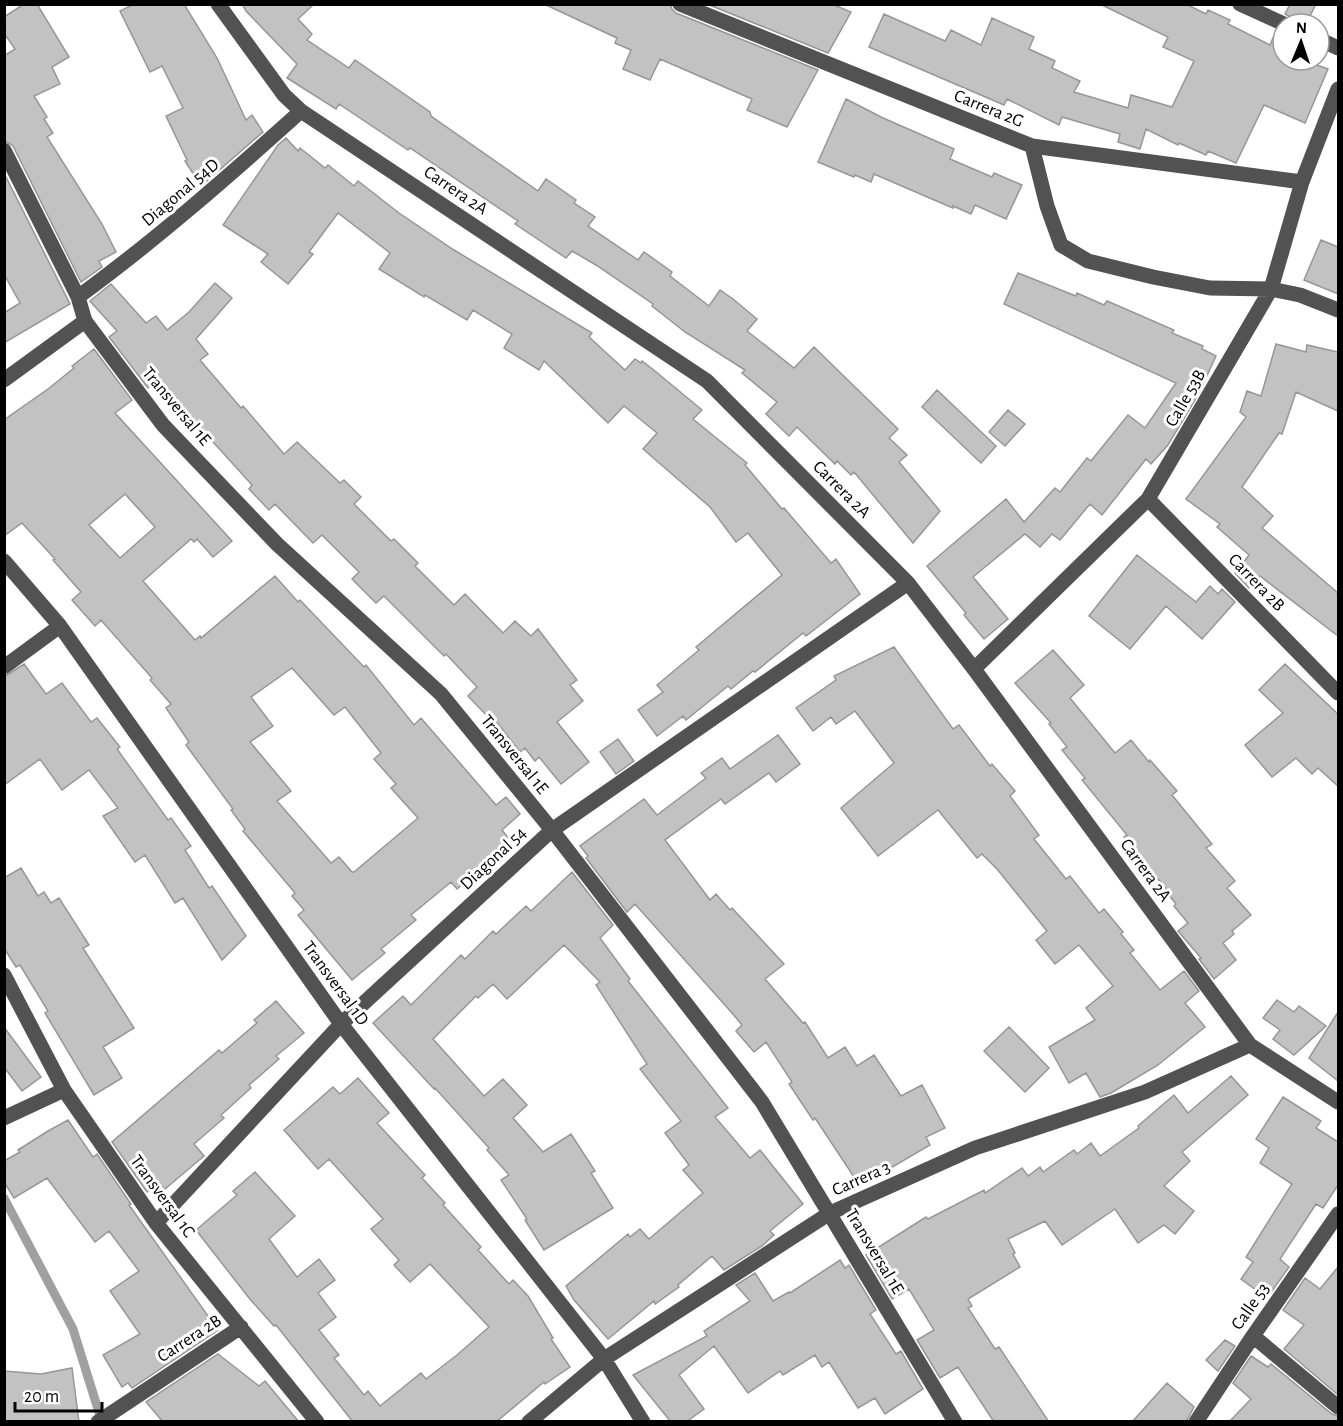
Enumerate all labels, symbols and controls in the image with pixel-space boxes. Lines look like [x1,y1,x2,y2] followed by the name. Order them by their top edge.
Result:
[1271,12,1331,72] north arrow
[1296,20,1307,36] text: N
[951,87,1026,131] street label: Carrera 2G
[139,155,223,230] street label: Diagonal 54D
[420,163,491,219] street label: Carrera 2A
[138,364,214,449] street label: Transversal 1E
[1162,367,1209,430] street label: Calle 53B
[809,458,874,522] street label: Carrera 2A
[1225,550,1288,615] street label: Carrera 2B
[477,712,552,798] street label: Transversal 1E
[457,824,530,894] street label: Diagonal 54
[1116,836,1174,906] street label: Carrera 2A
[299,938,372,1029] street label: Transversal 1D
[126,1152,198,1241] street label: Transversal 1C
[830,1158,893,1200] street label: Carrera 3
[842,1206,907,1298] street label: Transversal 1E
[1228,1280,1273,1333] street label: Calle 53
[154,1312,225,1366] street label: Carrera 2B
[15,1375,102,1413] scale bar
[24,1388,59,1406] text: 20 m

